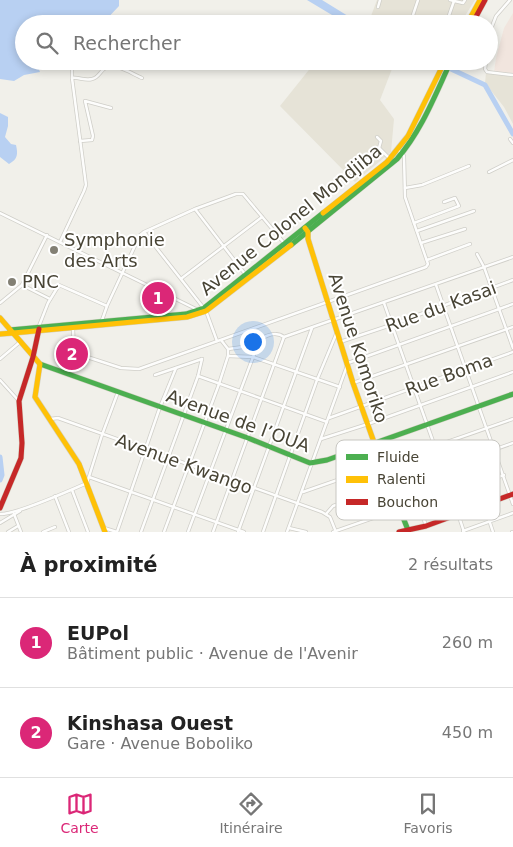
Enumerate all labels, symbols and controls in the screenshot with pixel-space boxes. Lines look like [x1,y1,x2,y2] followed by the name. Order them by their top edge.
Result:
[15,15,498,70] search box
[33,29,61,57] icon: search
[73,32,181,54] text: Rechercher
[196,140,386,299] street label: Avenue Colonel Mondjiba
[64,229,165,271] place label: Symphonie des Arts
[48,244,60,256] marker: Symphonie des Arts
[324,270,393,425] street label: Avenue Komoriko
[22,271,59,292] place label: PNC
[6,276,18,288] marker: PNC
[383,277,499,336] street label: Rue du Kasai
[142,279,174,317] pin: 1
[240,329,266,355] your location
[56,335,88,373] pin: 2
[402,349,496,400] street label: Rue Boma
[164,385,313,456] street label: Avenue de l’OUA
[113,429,255,498] street label: Avenue Kwango
[336,440,500,520] legend
[377,449,419,465] text: Fluide
[377,471,426,487] text: Ralenti
[377,494,438,510] text: Bouchon
[20,553,157,577] text: À proximité
[408,555,493,574] text: 2 résultats
[67,622,129,644] text: EUPol
[30,633,42,652] text: 1
[442,633,493,652] text: 260 m
[67,644,358,663] text: Bâtiment public · Avenue de l'Avenir
[67,712,233,734] text: Kinshasa Ouest
[30,723,42,742] text: 2
[442,723,493,742] text: 450 m
[67,734,253,753] text: Gare · Avenue Boboliko
[60,790,99,836] tab: Carte
[219,790,283,836] tab: Itinéraire
[403,790,453,836] tab: Favoris

